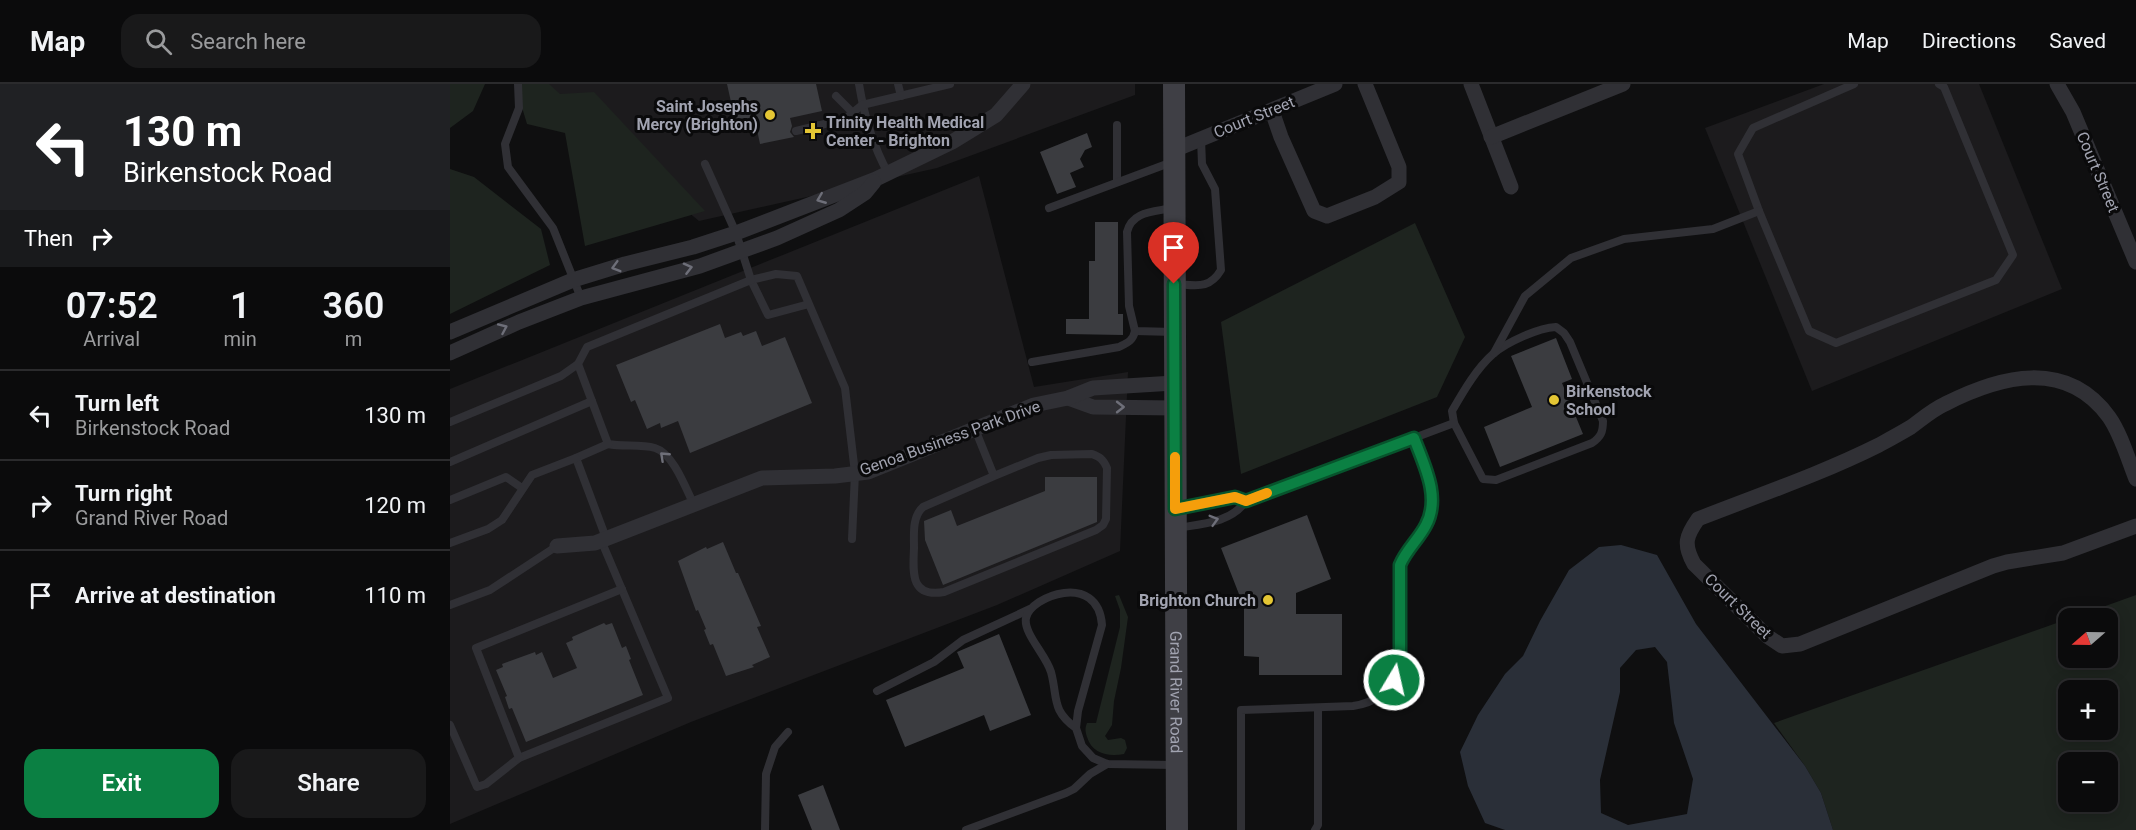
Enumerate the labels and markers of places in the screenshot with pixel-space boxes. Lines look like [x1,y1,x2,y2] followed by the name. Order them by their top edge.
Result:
[636,97,758,134] place label: Saint Josephs Mercy (Brighton)
[763,108,777,122] marker: Saint Josephs Mercy (Brighton)
[826,113,984,150] place label: Trinity Health Medical Center - Brighton
[804,122,822,140] marker: Trinity Health Medical Center - Brighton
[1148,222,1199,284] pin
[1566,382,1652,419] place label: Birkenstock School
[1547,393,1561,407] marker: Birkenstock School
[1139,591,1256,610] place label: Brighton Church
[1261,593,1275,607] marker: Brighton Church

